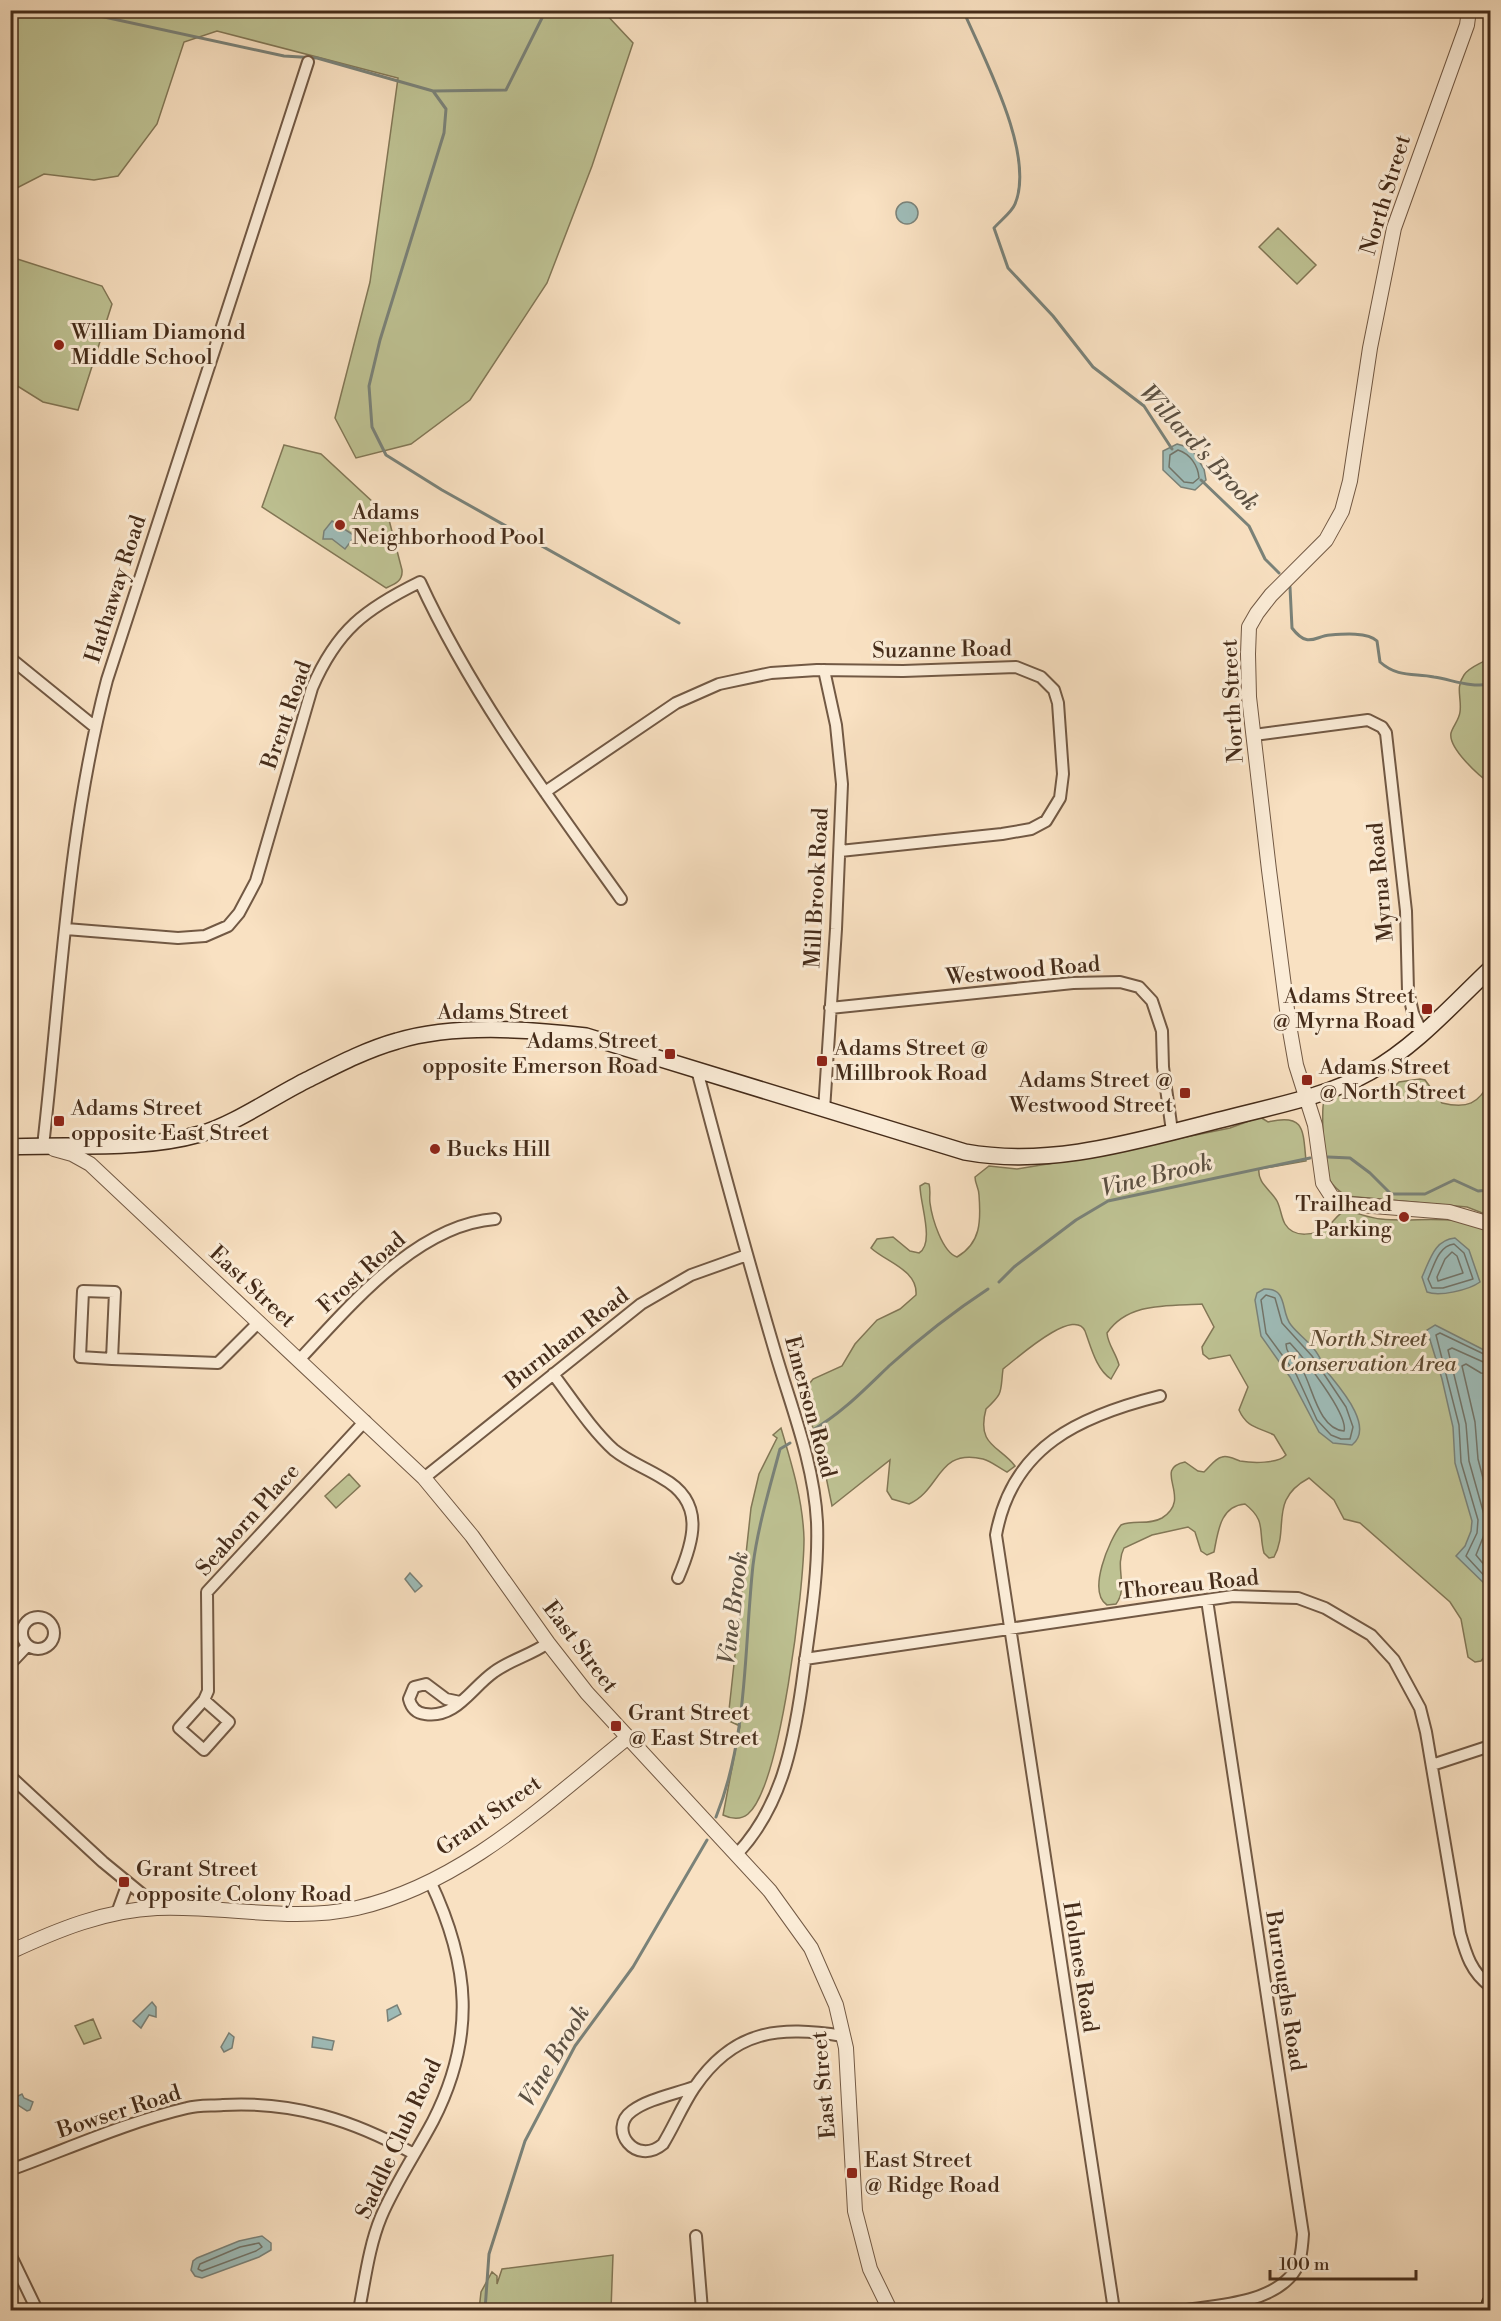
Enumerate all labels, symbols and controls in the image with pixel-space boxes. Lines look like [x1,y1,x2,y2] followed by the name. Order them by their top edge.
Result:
[1355,132,1417,258] street label: North Street
[70,319,246,371] place label: William Diamond Middle School
[52,338,66,352] marker: William Diamond Middle School
[1133,378,1265,518] water label: Willard's Brook
[351,499,545,551] place label: Adams Neighborhood Pool
[79,511,153,666] street label: Hathaway Road
[333,518,347,532] marker: Adams Neighborhood Pool
[872,635,1013,665] street label: Suzanne Road
[1216,638,1250,764] street label: North Street
[256,657,318,773] street label: Brent Road
[799,807,835,969] street label: Mill Brook Road
[1362,821,1400,943] street label: Myrna Road
[944,951,1102,991] street label: Westwood Road
[1272,983,1415,1035] place label: Adams Street @ Myrna Road
[436,999,569,1026] street label: Adams Street
[1420,1002,1434,1016] marker: Adams Street @ Myrna Road
[422,1028,659,1080] place label: Adams Street opposite Emerson Road
[833,1035,988,1087] place label: Adams Street @ Millbrook Road
[663,1047,677,1061] marker: Adams Street opposite Emerson Road
[815,1054,829,1068] marker: Adams Street @ Millbrook Road
[1318,1054,1466,1106] place label: Adams Street @ North Street
[1008,1067,1173,1119] place label: Adams Street @ Westwood Street
[1300,1073,1314,1087] marker: Adams Street @ North Street
[1178,1086,1192,1100] marker: Adams Street @ Westwood Street
[70,1095,269,1147] place label: Adams Street opposite East Street
[52,1114,66,1128] marker: Adams Street opposite East Street
[446,1136,551,1163] place label: Bucks Hill
[428,1142,442,1156] marker: Bucks Hill
[1098,1148,1216,1204] water label: Vine Brook
[1295,1191,1393,1243] place label: Trailhead Parking
[1397,1210,1411,1224] marker: Trailhead Parking
[312,1226,412,1319] street label: Frost Road
[203,1240,301,1334] street label: East Street
[499,1282,635,1396] street label: Burnham Road
[1280,1326,1457,1378] park label: North Street Conservation Area
[778,1333,842,1481] street label: Emerson Road
[190,1458,306,1582] street label: Seaborn Place
[712,1550,756,1666] water label: Vine Brook
[1118,1564,1261,1606] street label: Thoreau Road
[537,1596,623,1699] street label: East Street
[628,1700,759,1752] place label: Grant Street @ East Street
[609,1719,623,1733] marker: Grant Street @ East Street
[431,1770,547,1862] street label: Grant Street
[136,1856,352,1908] place label: Grant Street opposite Colony Road
[117,1875,131,1889] marker: Grant Street opposite Colony Road
[1056,1900,1104,2035] street label: Holmes Road
[1259,1908,1311,2074] street label: Burroughs Road
[513,2000,597,2112] water label: Vine Brook
[806,2030,842,2140] street label: East Street
[350,2054,448,2223] street label: Saddle Club Road
[53,2079,185,2145] street label: Bowser Road
[864,2147,1000,2199] place label: East Street @ Ridge Road
[845,2166,859,2180] marker: East Street @ Ridge Road
[1270,2243,1416,2281] scale bar
[1279,2253,1330,2276] text: 100 m

